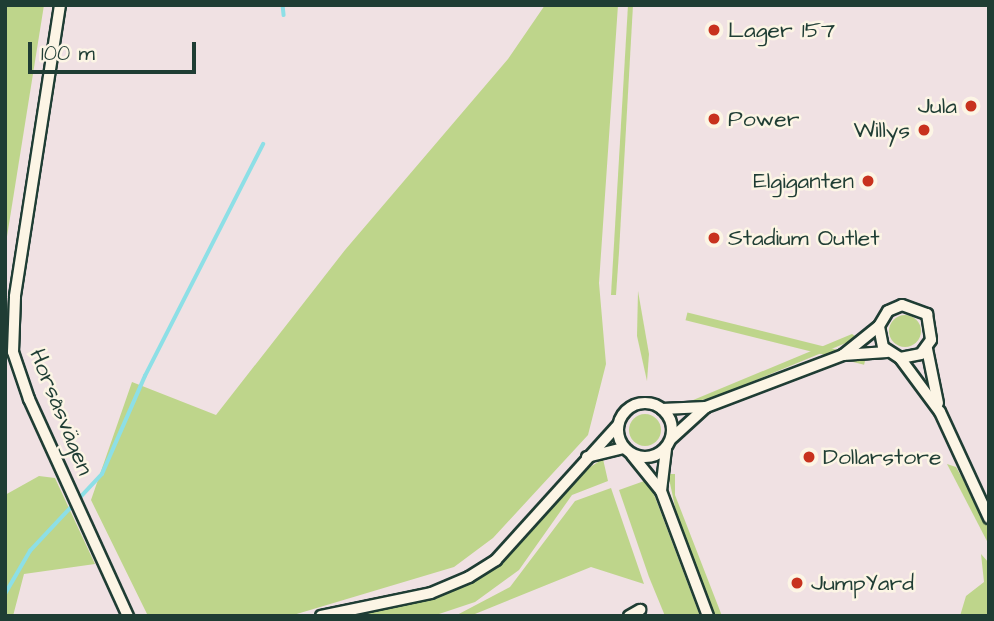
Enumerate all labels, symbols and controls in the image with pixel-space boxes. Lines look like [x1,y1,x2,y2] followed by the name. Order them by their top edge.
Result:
[728,16,835,44] place label: Lager 157
[706,22,722,38] marker: Lager 157
[32,28,200,72] scale bar
[41,39,95,68] text: 100 m
[918,92,957,120] place label: Jula
[963,98,979,114] marker: Jula
[728,105,799,133] place label: Power
[706,111,722,127] marker: Power
[853,116,910,144] place label: Willys
[916,122,932,138] marker: Willys
[753,167,854,195] place label: Elgiganten
[860,173,876,189] marker: Elgiganten
[728,224,880,252] place label: Stadium Outlet
[706,230,722,246] marker: Stadium Outlet
[23,345,99,479] street label: Horsåsvägen
[823,443,941,471] place label: Dollarstore
[801,449,817,465] marker: Dollarstore
[811,569,914,597] place label: JumpYard
[789,575,805,591] marker: JumpYard

